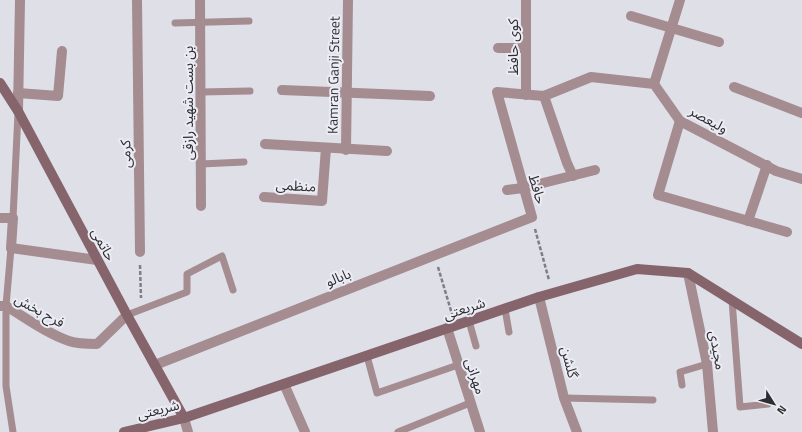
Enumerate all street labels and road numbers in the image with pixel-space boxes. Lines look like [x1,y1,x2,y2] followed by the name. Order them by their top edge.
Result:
[321,16,345,134] street label: Kamran Ganji Street
[502,19,523,75] street label: کوی حافظ
[177,46,198,160] street label: بن بست شهید رازقی
[685,99,732,138] street label: ولیعصر
[114,139,136,168] street label: کرمی
[524,172,552,206] street label: حافظ
[275,173,317,197] street label: منظمی
[87,224,121,264] street label: حاتمی
[322,262,354,292] street label: بابالو
[11,288,69,333] street label: فرح بخش
[440,291,488,325] street label: شریعتی
[704,329,732,371] street label: مجیدی
[556,344,584,380] street label: گلشن
[460,355,492,397] street label: مهرانی
[135,394,181,424] street label: شریعتی

